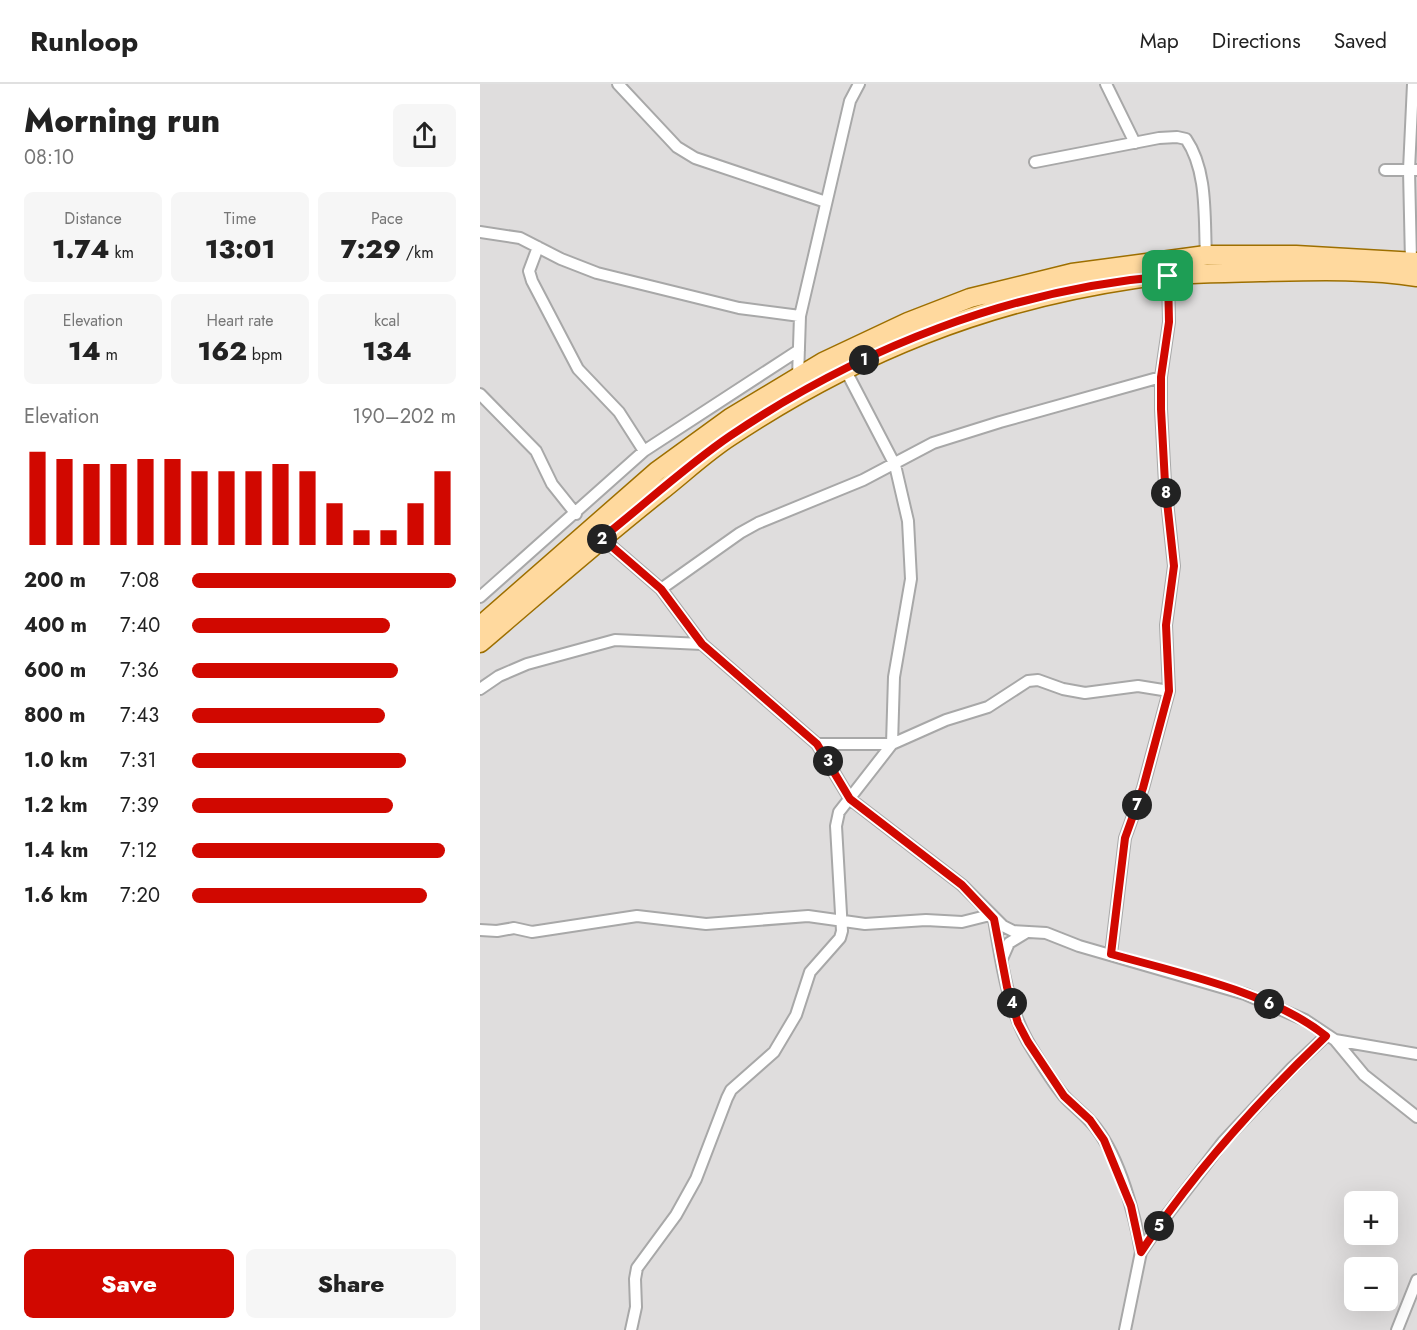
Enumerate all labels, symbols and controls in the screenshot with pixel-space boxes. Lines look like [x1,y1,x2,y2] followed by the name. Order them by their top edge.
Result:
[30,21,138,62] text: Runloop
[1140,26,1179,56] text: Map
[1212,26,1301,56] text: Directions
[1334,26,1387,56] text: Saved
[24,97,220,144] text: Morning run
[393,104,456,167] button: share
[24,143,74,172] text: 08:10
[64,207,122,230] text: Distance
[224,207,256,230] text: Time
[371,207,403,230] text: Pace
[52,230,110,268] text: 1.74
[205,230,275,268] text: 13:01
[340,230,401,268] text: 7:29
[110,241,134,264] text: km
[401,241,434,264] text: /km
[1142,250,1193,301] pin
[1151,259,1184,292] icon: arrive
[63,309,123,332] text: Elevation
[207,309,273,332] text: Heart rate
[374,309,400,332] text: kcal
[68,332,101,370] text: 14
[197,332,247,370] text: 162
[362,332,412,370] text: 134
[101,343,118,366] text: m
[247,343,283,366] text: bpm
[849,345,879,375] pin: 1
[860,348,868,371] text: 1
[24,402,99,431] text: Elevation
[352,402,456,431] text: 190–202 m
[1151,478,1181,508] pin: 8
[1161,481,1171,504] text: 8
[587,524,617,554] pin: 2
[597,527,607,550] text: 2
[24,566,86,595] text: 200 m
[120,566,159,595] text: 7:08
[24,611,87,640] text: 400 m
[120,611,160,640] text: 7:40
[24,656,86,685] text: 600 m
[120,656,159,685] text: 7:36
[24,701,85,730] text: 800 m
[120,701,159,730] text: 7:43
[24,746,88,775] text: 1.0 km
[120,746,156,775] text: 7:31
[813,746,843,776] pin: 3
[823,749,833,772] text: 3
[1122,790,1152,820] pin: 7
[24,791,88,820] text: 1.2 km
[120,791,159,820] text: 7:39
[1132,793,1142,816] text: 7
[24,836,89,865] text: 1.4 km
[120,836,157,865] text: 7:12
[24,881,88,910] text: 1.6 km
[120,881,160,910] text: 7:20
[997,988,1027,1018] pin: 4
[1254,989,1284,1019] pin: 6
[1006,991,1018,1014] text: 4
[1264,992,1274,1015] text: 6
[1344,1191,1398,1311] map controls
[1344,1191,1398,1245] button: +
[1144,1211,1174,1241] pin: 5
[1154,1214,1164,1237] text: 5
[24,1249,234,1318] button: Save
[246,1249,456,1318] button: Share
[1344,1257,1398,1311] button: −

